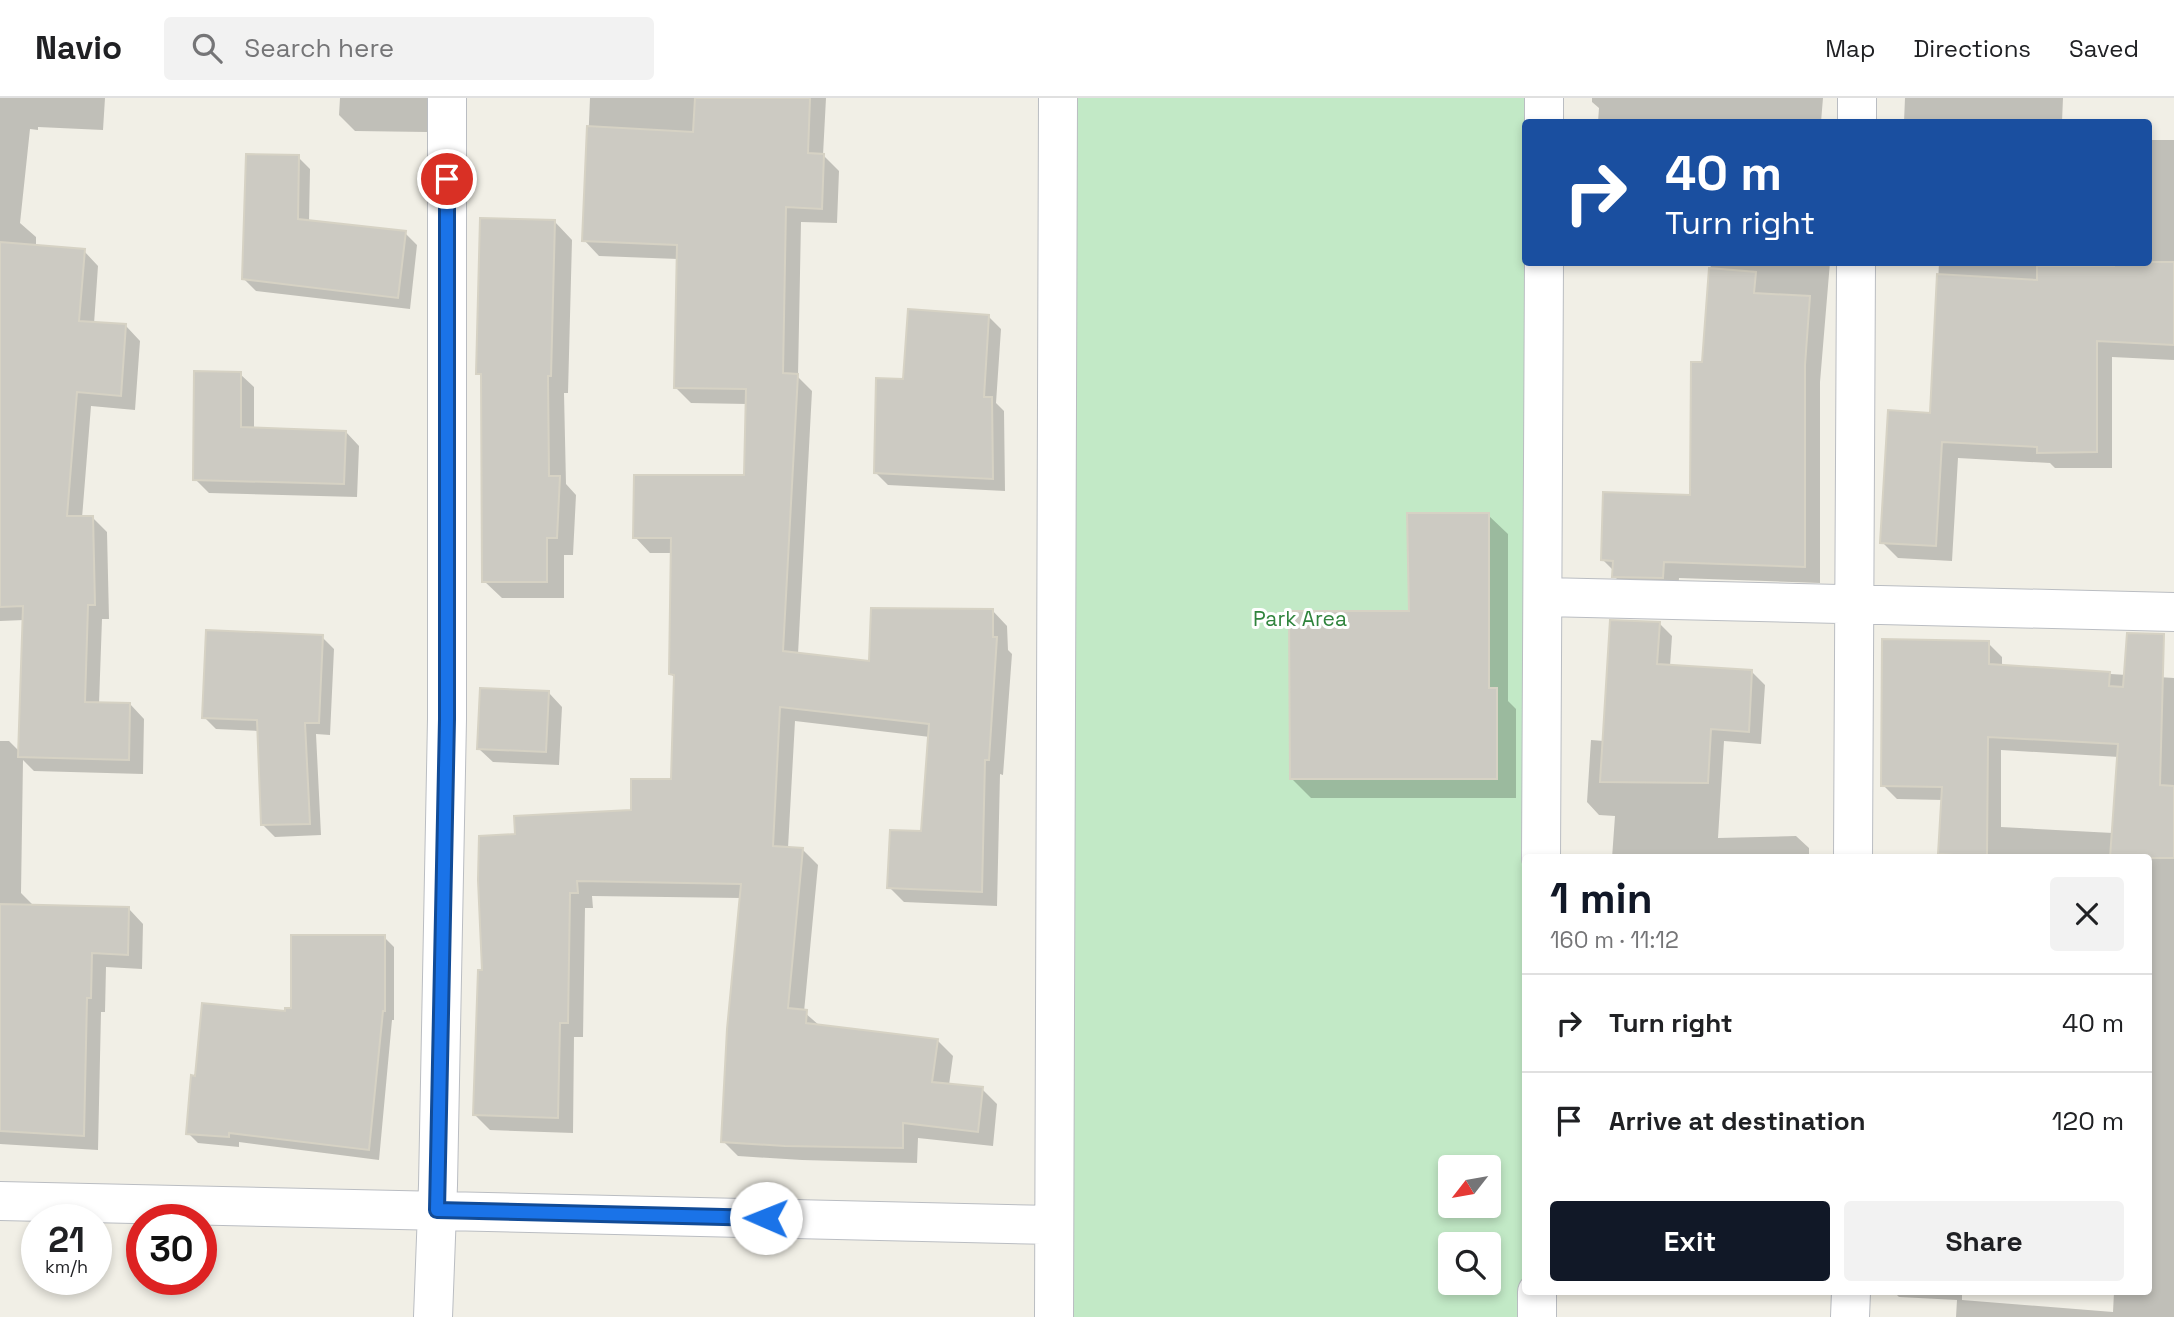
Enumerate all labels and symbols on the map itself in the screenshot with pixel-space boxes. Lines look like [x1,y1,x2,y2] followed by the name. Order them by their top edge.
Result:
[417,149,477,209] pin
[1253,605,1347,632] park label: Park Area
[1438,1155,1502,1218] north arrow
[729,1181,803,1255] position arrow
[126,1204,217,1295] speed limit sign: 30

